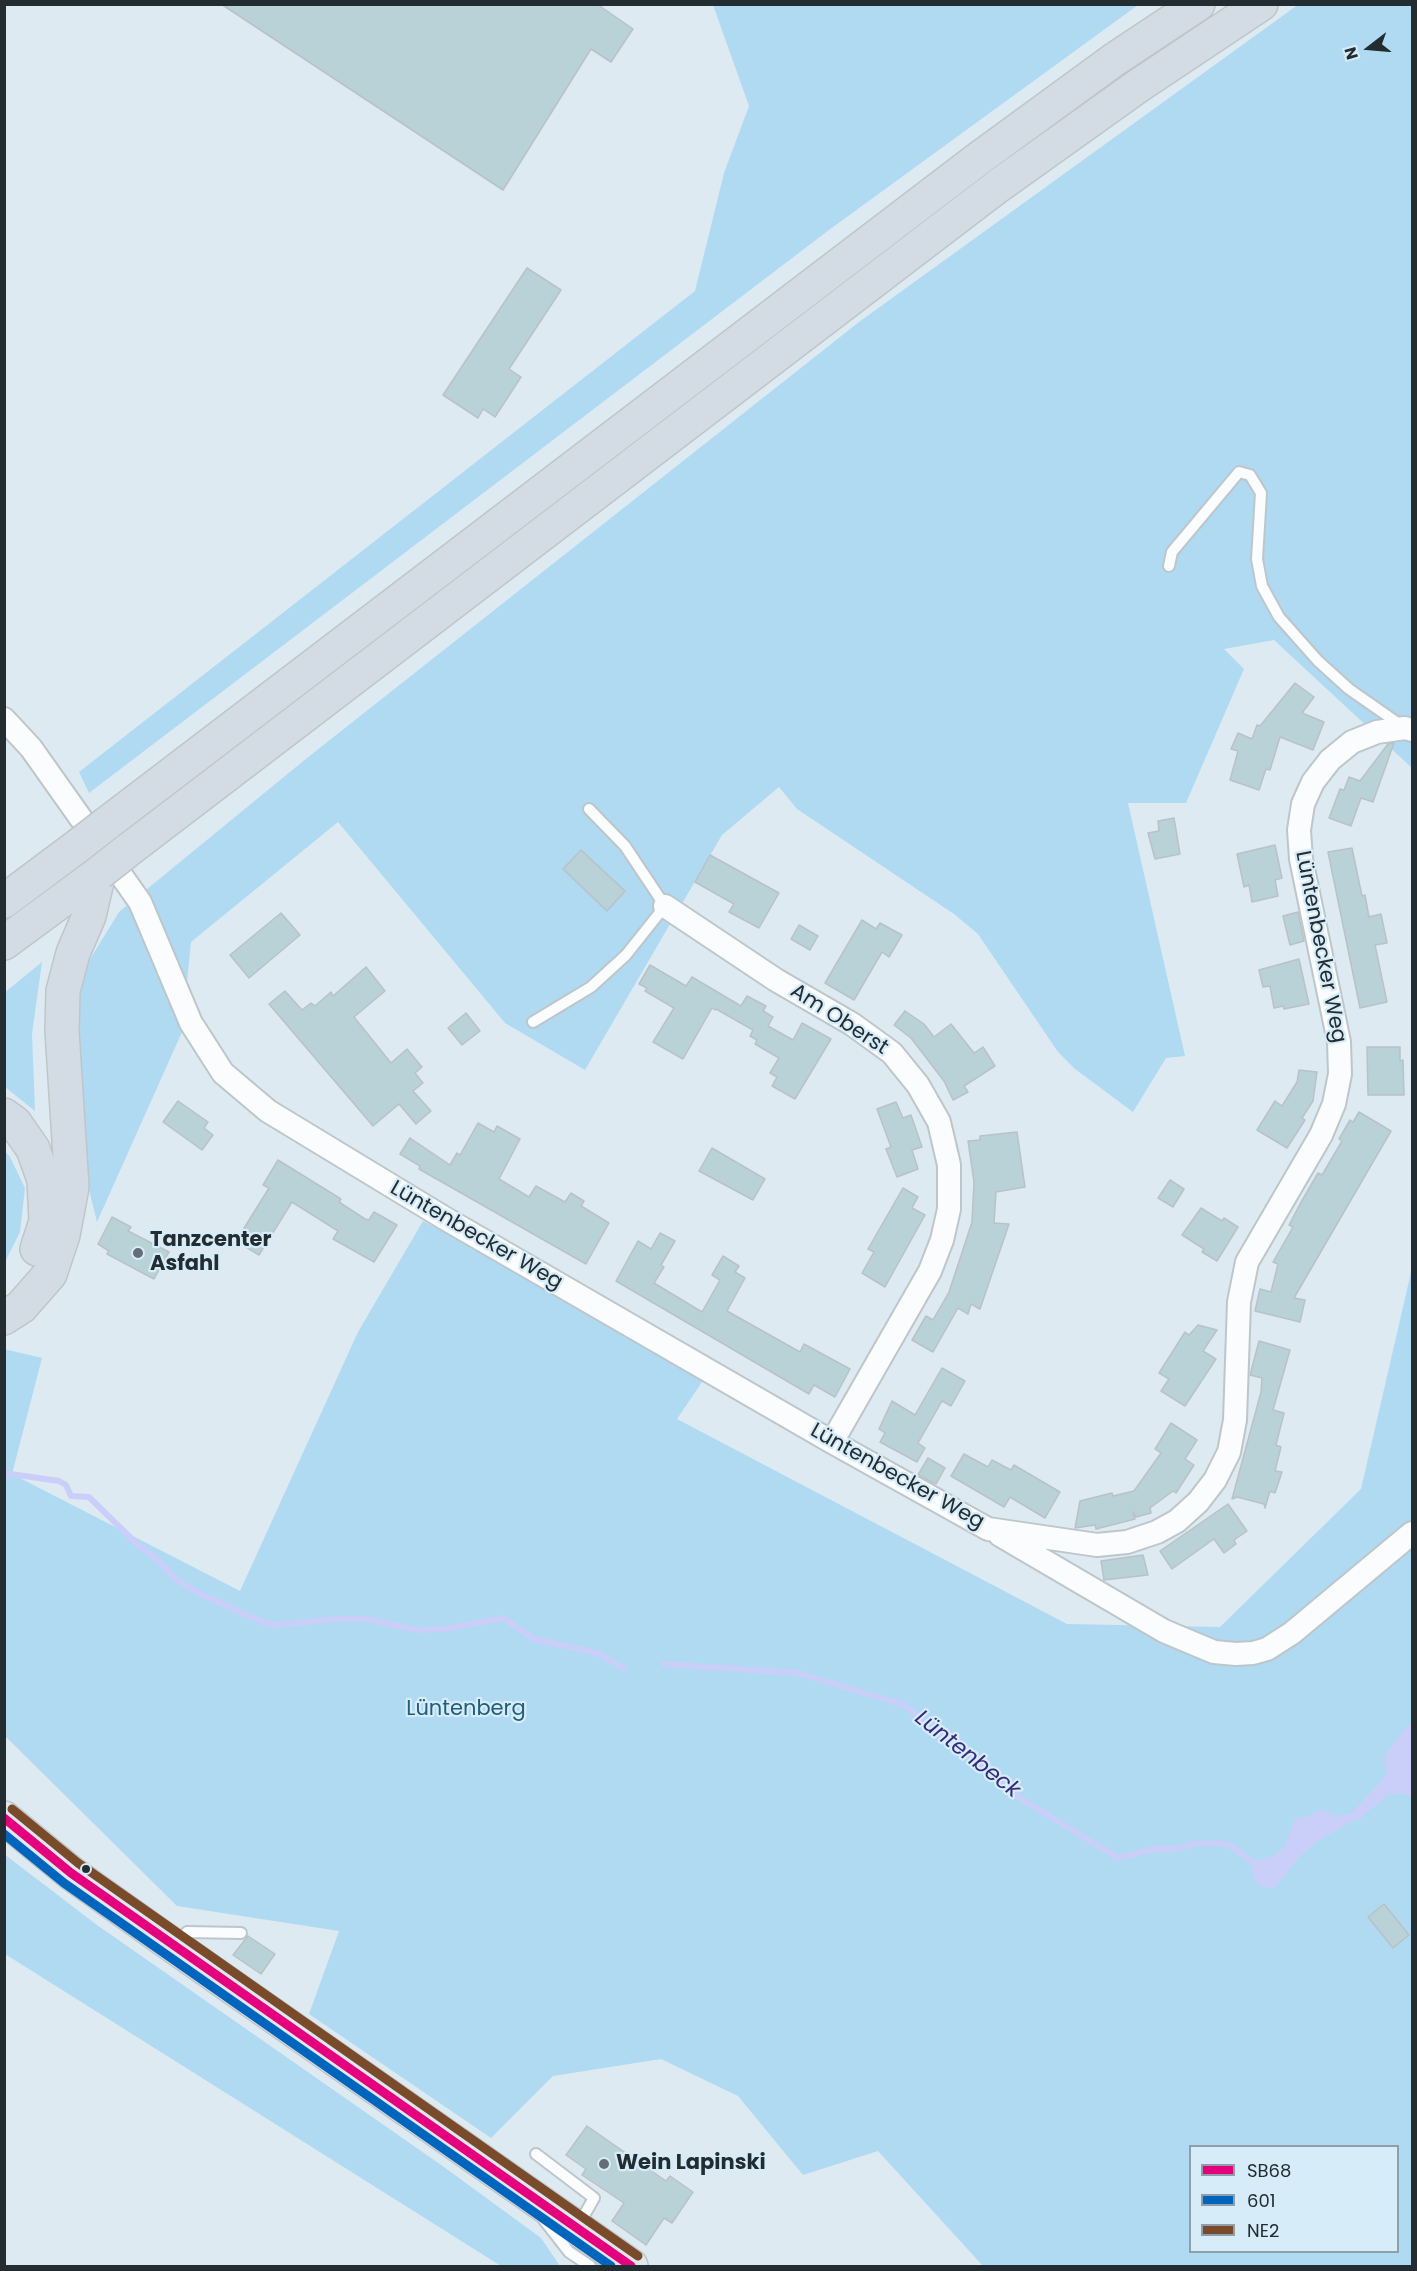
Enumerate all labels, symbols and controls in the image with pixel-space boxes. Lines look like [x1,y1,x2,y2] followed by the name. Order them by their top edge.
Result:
[1339,18,1399,78] north arrow
[1339,44,1364,62] text: N
[1289,849,1351,1045] street label: Lüntenbecker Weg
[785,979,893,1061] street label: Am Oberst
[385,1176,567,1296] street label: Lüntenbecker Weg
[150,1228,271,1278] place label: Tanzcenter Asfahl
[131,1246,145,1260] marker: Tanzcenter Asfahl
[806,1419,988,1535] street label: Lüntenbecker Weg
[406,1697,526,1723] park label: Lüntenberg
[909,1706,1025,1804] water label: Lüntenbeck
[80,1863,92,1875] unlabelled marker
[1189,2145,1399,2253] legend
[616,2151,766,2177] place label: Wein Lapinski
[597,2157,611,2171] marker: Wein Lapinski
[1247,2158,1291,2183] text: SB68
[1247,2188,1276,2213] text: 601
[1247,2218,1279,2243] text: NE2

